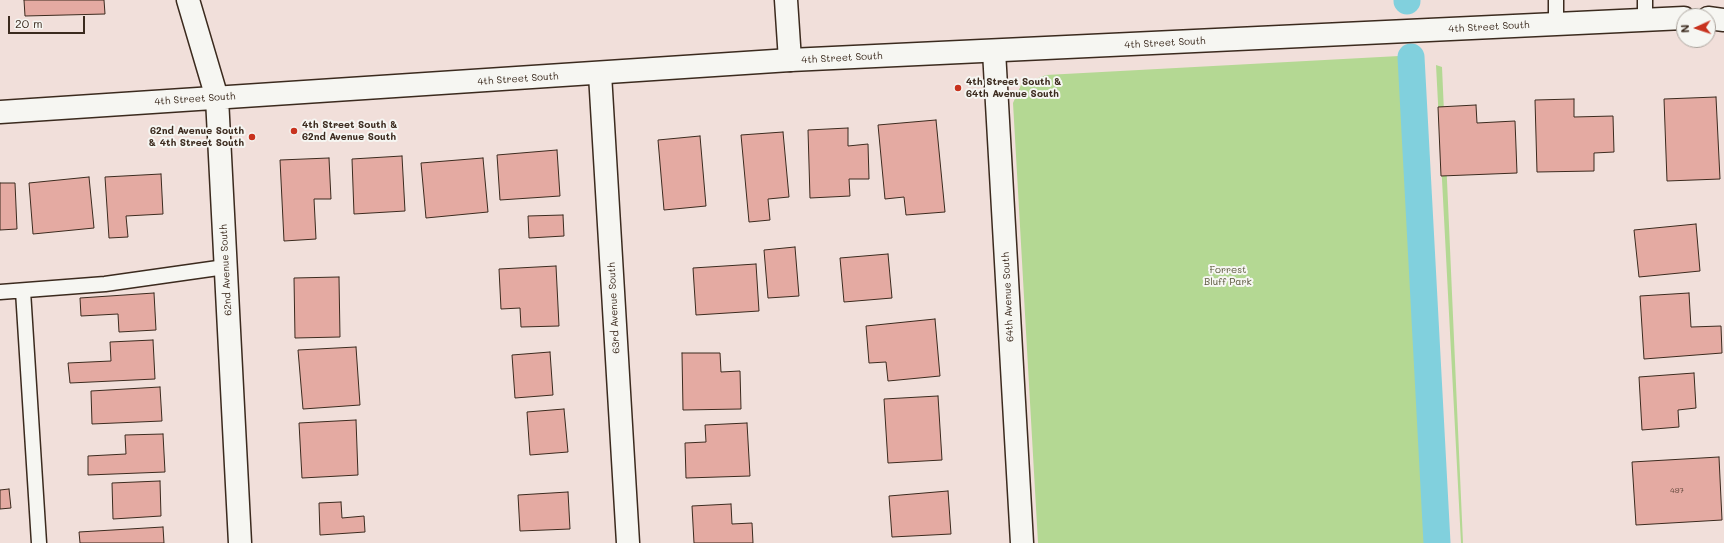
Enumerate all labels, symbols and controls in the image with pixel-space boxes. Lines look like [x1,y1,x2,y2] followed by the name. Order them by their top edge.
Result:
[10,8,87,34] scale bar
[1676,8,1716,48] north arrow
[15,15,43,31] text: 20 m
[1448,19,1530,35] street label: 4th Street South
[1677,24,1692,33] text: N
[1124,35,1206,51] street label: 4th Street South
[801,50,883,66] street label: 4th Street South
[477,70,559,88] street label: 4th Street South
[966,76,1061,100] place label: 4th Street South & 64th Avenue South
[953,83,963,93] marker: 4th Street South & 64th Avenue South
[154,90,236,108] street label: 4th Street South
[302,119,397,142] place label: 4th Street South & 62nd Avenue South
[149,125,244,148] place label: 62nd Avenue South & 4th Street South
[289,126,299,136] marker: 4th Street South & 62nd Avenue South
[247,132,257,142] marker: 62nd Avenue South & 4th Street South
[218,224,234,316] street label: 62nd Avenue South
[1000,252,1016,342] street label: 64th Avenue South
[606,262,622,354] street label: 63rd Avenue South
[1204,264,1252,288] park label: Forrest Bluff Park
[1670,486,1684,496] house number: 497

